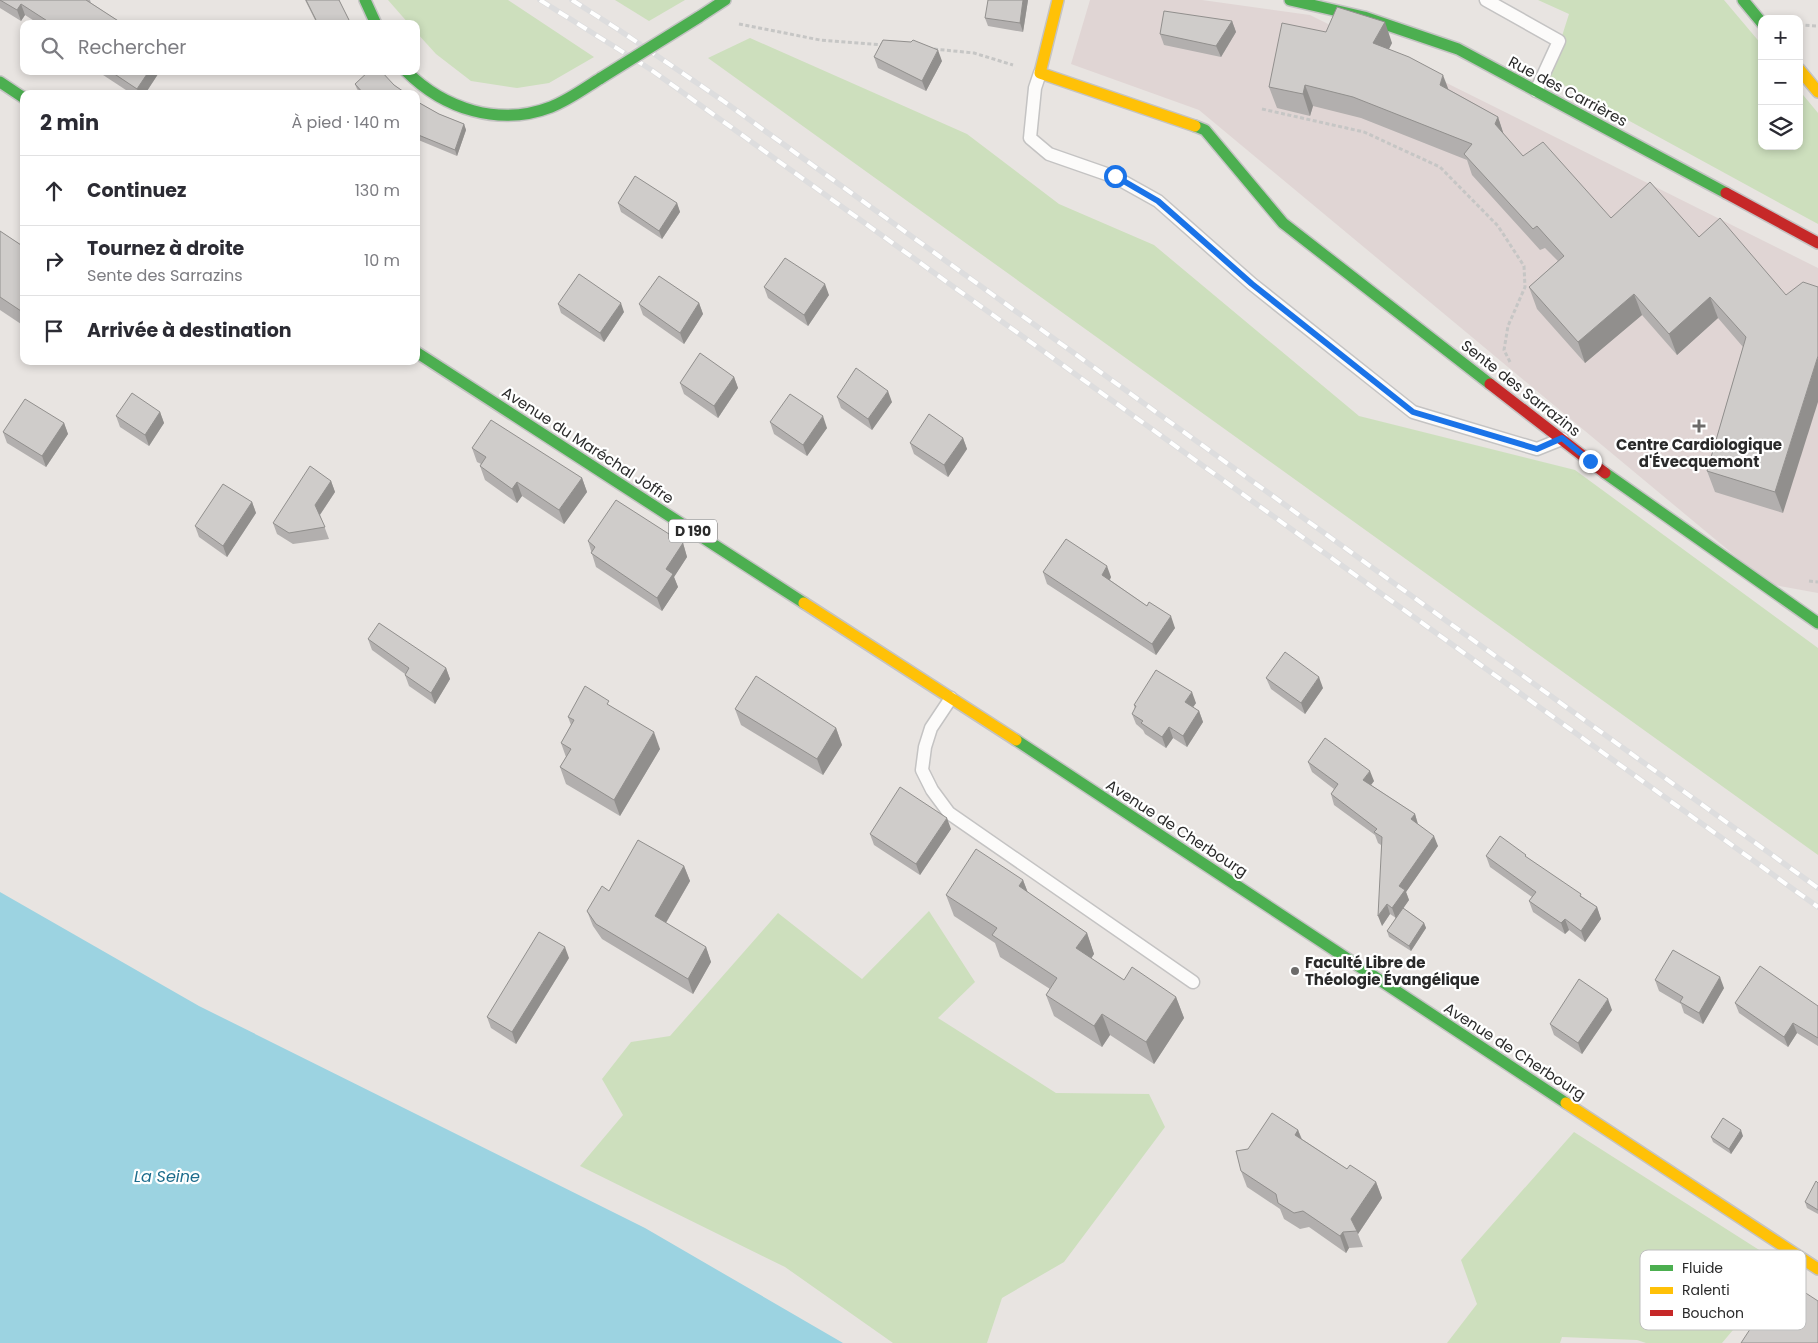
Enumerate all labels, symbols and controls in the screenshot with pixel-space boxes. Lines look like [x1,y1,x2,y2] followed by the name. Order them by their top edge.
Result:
[1758,15,1803,150] map controls
[1758,15,1803,60] button: +
[20,20,420,75] search box
[38,34,66,62] icon: search
[78,34,186,61] text: Rechercher
[1505,51,1631,131] street label: Rue des Carrières
[1758,60,1803,105] button: −
[1758,105,1803,150] button: layers
[40,108,99,137] text: 2 min
[292,111,400,134] text: À pied · 140 m
[1104,165,1127,188] route start
[40,177,68,205] icon: ahead
[87,177,186,204] text: Continuez
[355,179,400,202] text: 130 m
[87,235,244,262] text: Tournez à droite
[40,247,68,275] icon: right
[364,249,400,272] text: 10 m
[87,264,243,287] text: Sente des Sarrazins
[40,317,68,345] icon: arrive
[87,317,292,344] text: Arrivée à destination
[1457,335,1585,441] street label: Sente des Sarrazins
[498,381,678,509] street label: Avenue du Maréchal Joffre
[1692,419,1706,433] marker: Centre Cardiologique d'Évecquemont
[1616,434,1782,472] place label: Centre Cardiologique d'Évecquemont
[1579,450,1602,473] route end
[669,520,717,542] road number: D 190
[1102,774,1252,882] street label: Avenue de Cherbourg
[1305,952,1479,990] place label: Faculté Libre de Théologie Évangélique
[1289,965,1301,977] marker: Faculté Libre de Théologie Évangélique
[1440,997,1590,1105] street label: Avenue de Cherbourg
[134,1165,200,1188] water label: La Seine
[1640,1250,1806,1330] legend
[1682,1258,1723,1278] text: Fluide
[1682,1280,1730,1300] text: Ralenti
[1682,1303,1744,1323] text: Bouchon

